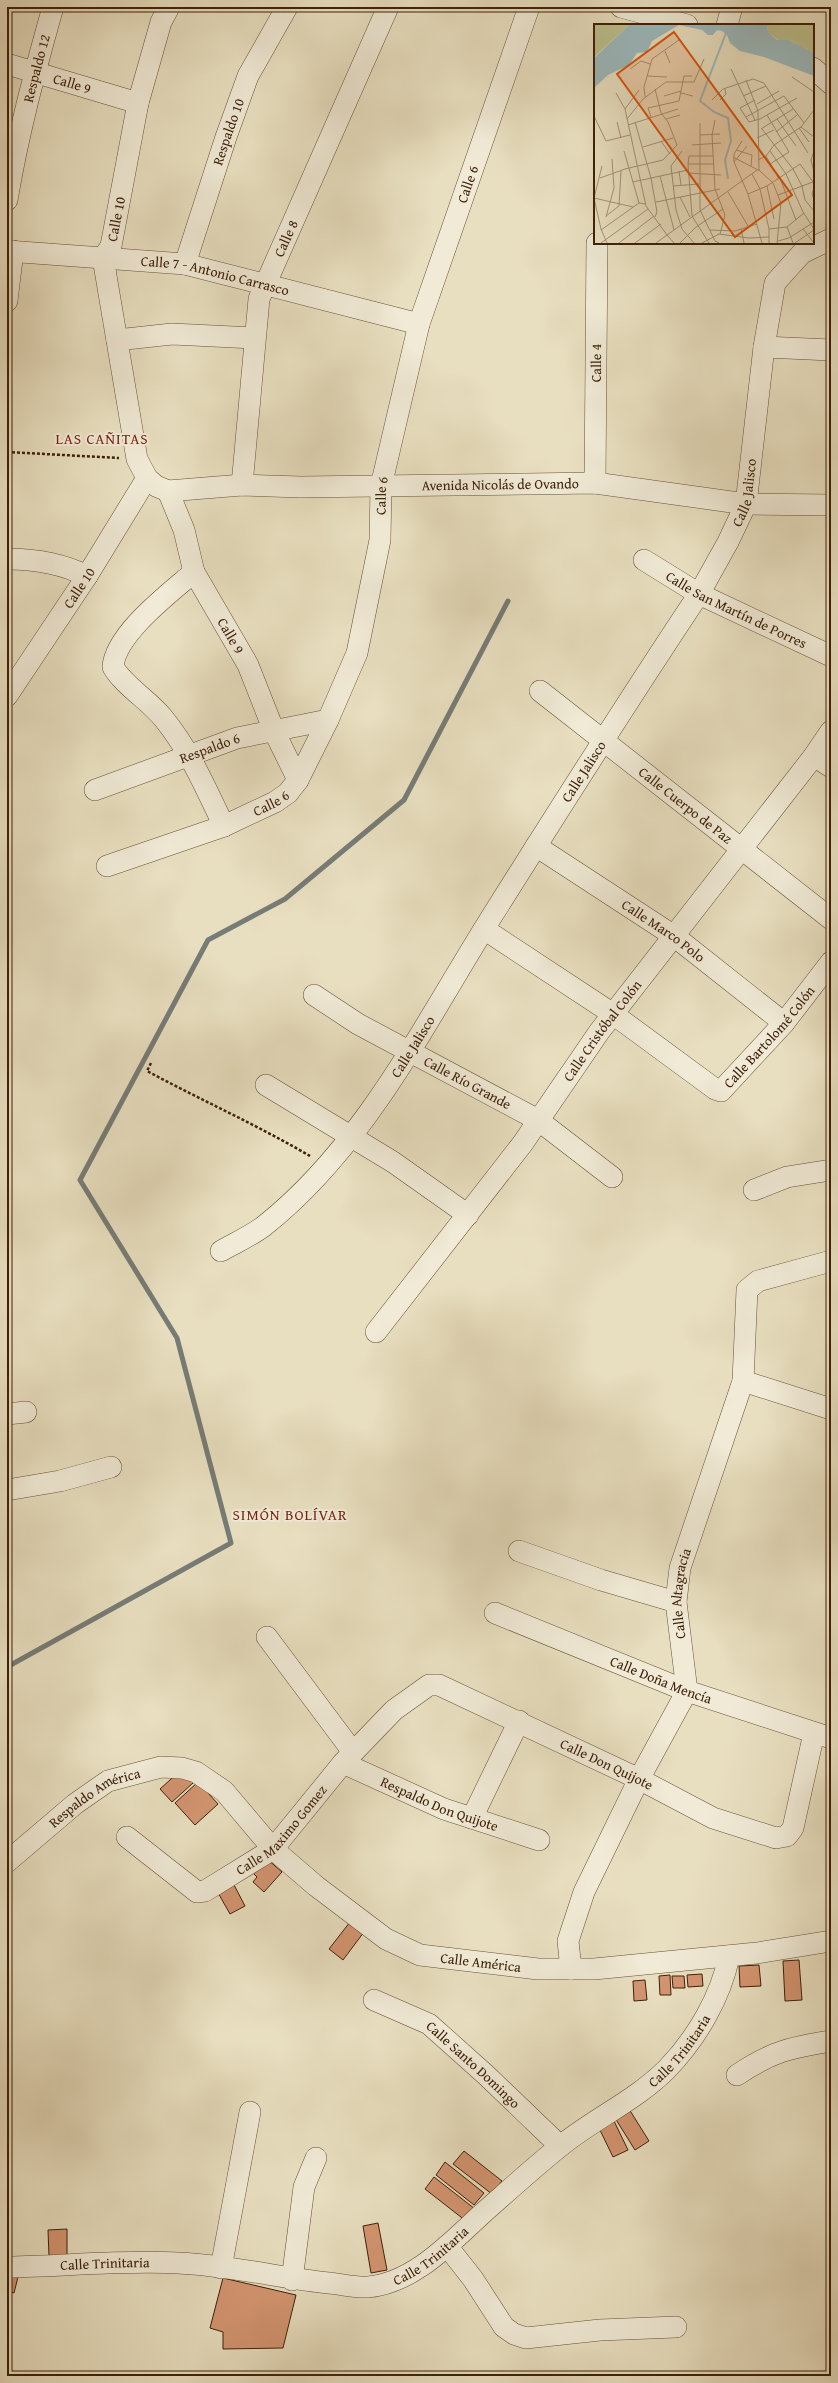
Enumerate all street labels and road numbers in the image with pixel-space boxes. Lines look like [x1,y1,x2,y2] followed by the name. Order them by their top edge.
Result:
[18,32,55,104] street label: Respaldo 12
[51,68,94,99] street label: Calle 9
[208,95,249,168] street label: Respaldo 10
[452,162,483,206] street label: Calle 6
[102,195,130,243] street label: Calle 10
[269,217,303,260] street label: Calle 8
[140,251,291,300] street label: Calle 7 - Antonio Carrasco
[586,343,606,382] street label: Calle 4
[727,457,761,530] street label: Calle Jalisco
[421,473,579,495] street label: Avenida Nicolás de Ovando
[370,474,393,515] street label: Calle 6
[58,563,100,612] street label: Calle 10
[662,566,810,653] street label: Calle San Martín de Porres
[213,614,249,658] street label: Calle 9
[177,728,243,768] street label: Respaldo 6
[556,737,611,806] street label: Calle Jalisco
[634,762,737,848] street label: Calle Cuerpo de Paz
[250,785,293,821] street label: Calle 6
[618,895,709,967] street label: Calle Marco Polo
[558,975,646,1085] street label: Calle Cristóbal Colón
[719,981,819,1092] street label: Calle Bartolomé Colón
[386,1012,440,1081] street label: Calle Jalisco
[420,1051,515,1114] street label: Calle Río Grande
[666,1545,696,1640] street label: Calle Altagracia
[607,1651,715,1709] street label: Calle Doña Mencía
[557,1733,657,1795] street label: Calle Don Quijote
[44,1763,143,1832] street label: Respaldo América
[377,1771,501,1836] street label: Respaldo Don Quijote
[232,1781,331,1880] street label: Calle Maximo Gomez
[439,1948,522,1977] street label: Calle América
[644,2010,715,2092] street label: Calle Trinitaria
[422,2016,525,2113] street label: Calle Santo Domingo
[390,2221,473,2290] street label: Calle Trinitaria
[60,2252,150,2275] street label: Calle Trinitaria

